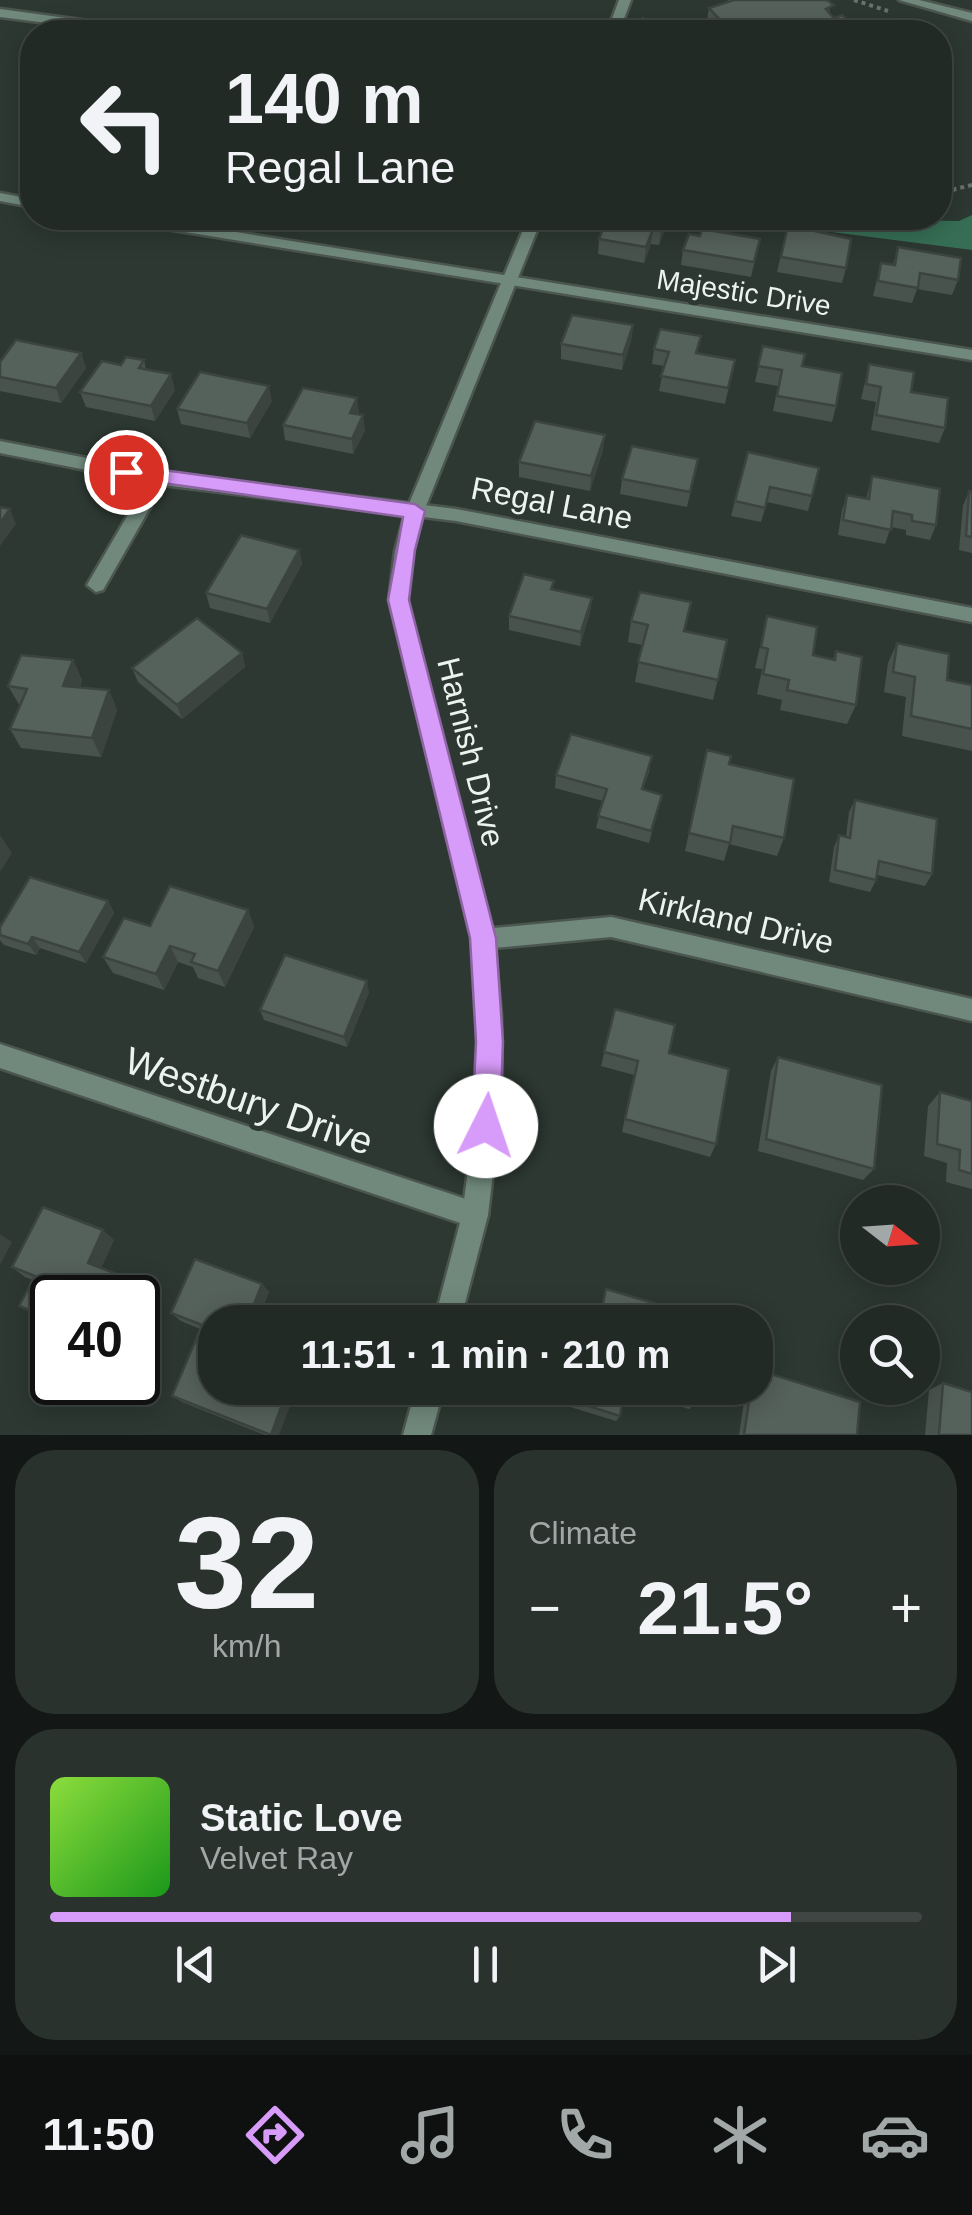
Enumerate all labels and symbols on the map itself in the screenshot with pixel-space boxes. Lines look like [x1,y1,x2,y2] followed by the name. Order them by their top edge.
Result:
[655,263,833,322] street label: Majestic Drive
[84,430,169,515] pin
[468,470,636,536] street label: Regal Lane
[430,654,512,850] street label: Harnish Drive
[635,881,837,961] street label: Kirkland Drive
[120,1039,378,1163] street label: Westbury Drive
[434,1074,538,1178] position arrow
[840,1185,940,1285] north arrow
[30,1275,160,1405] speed limit sign: 40

